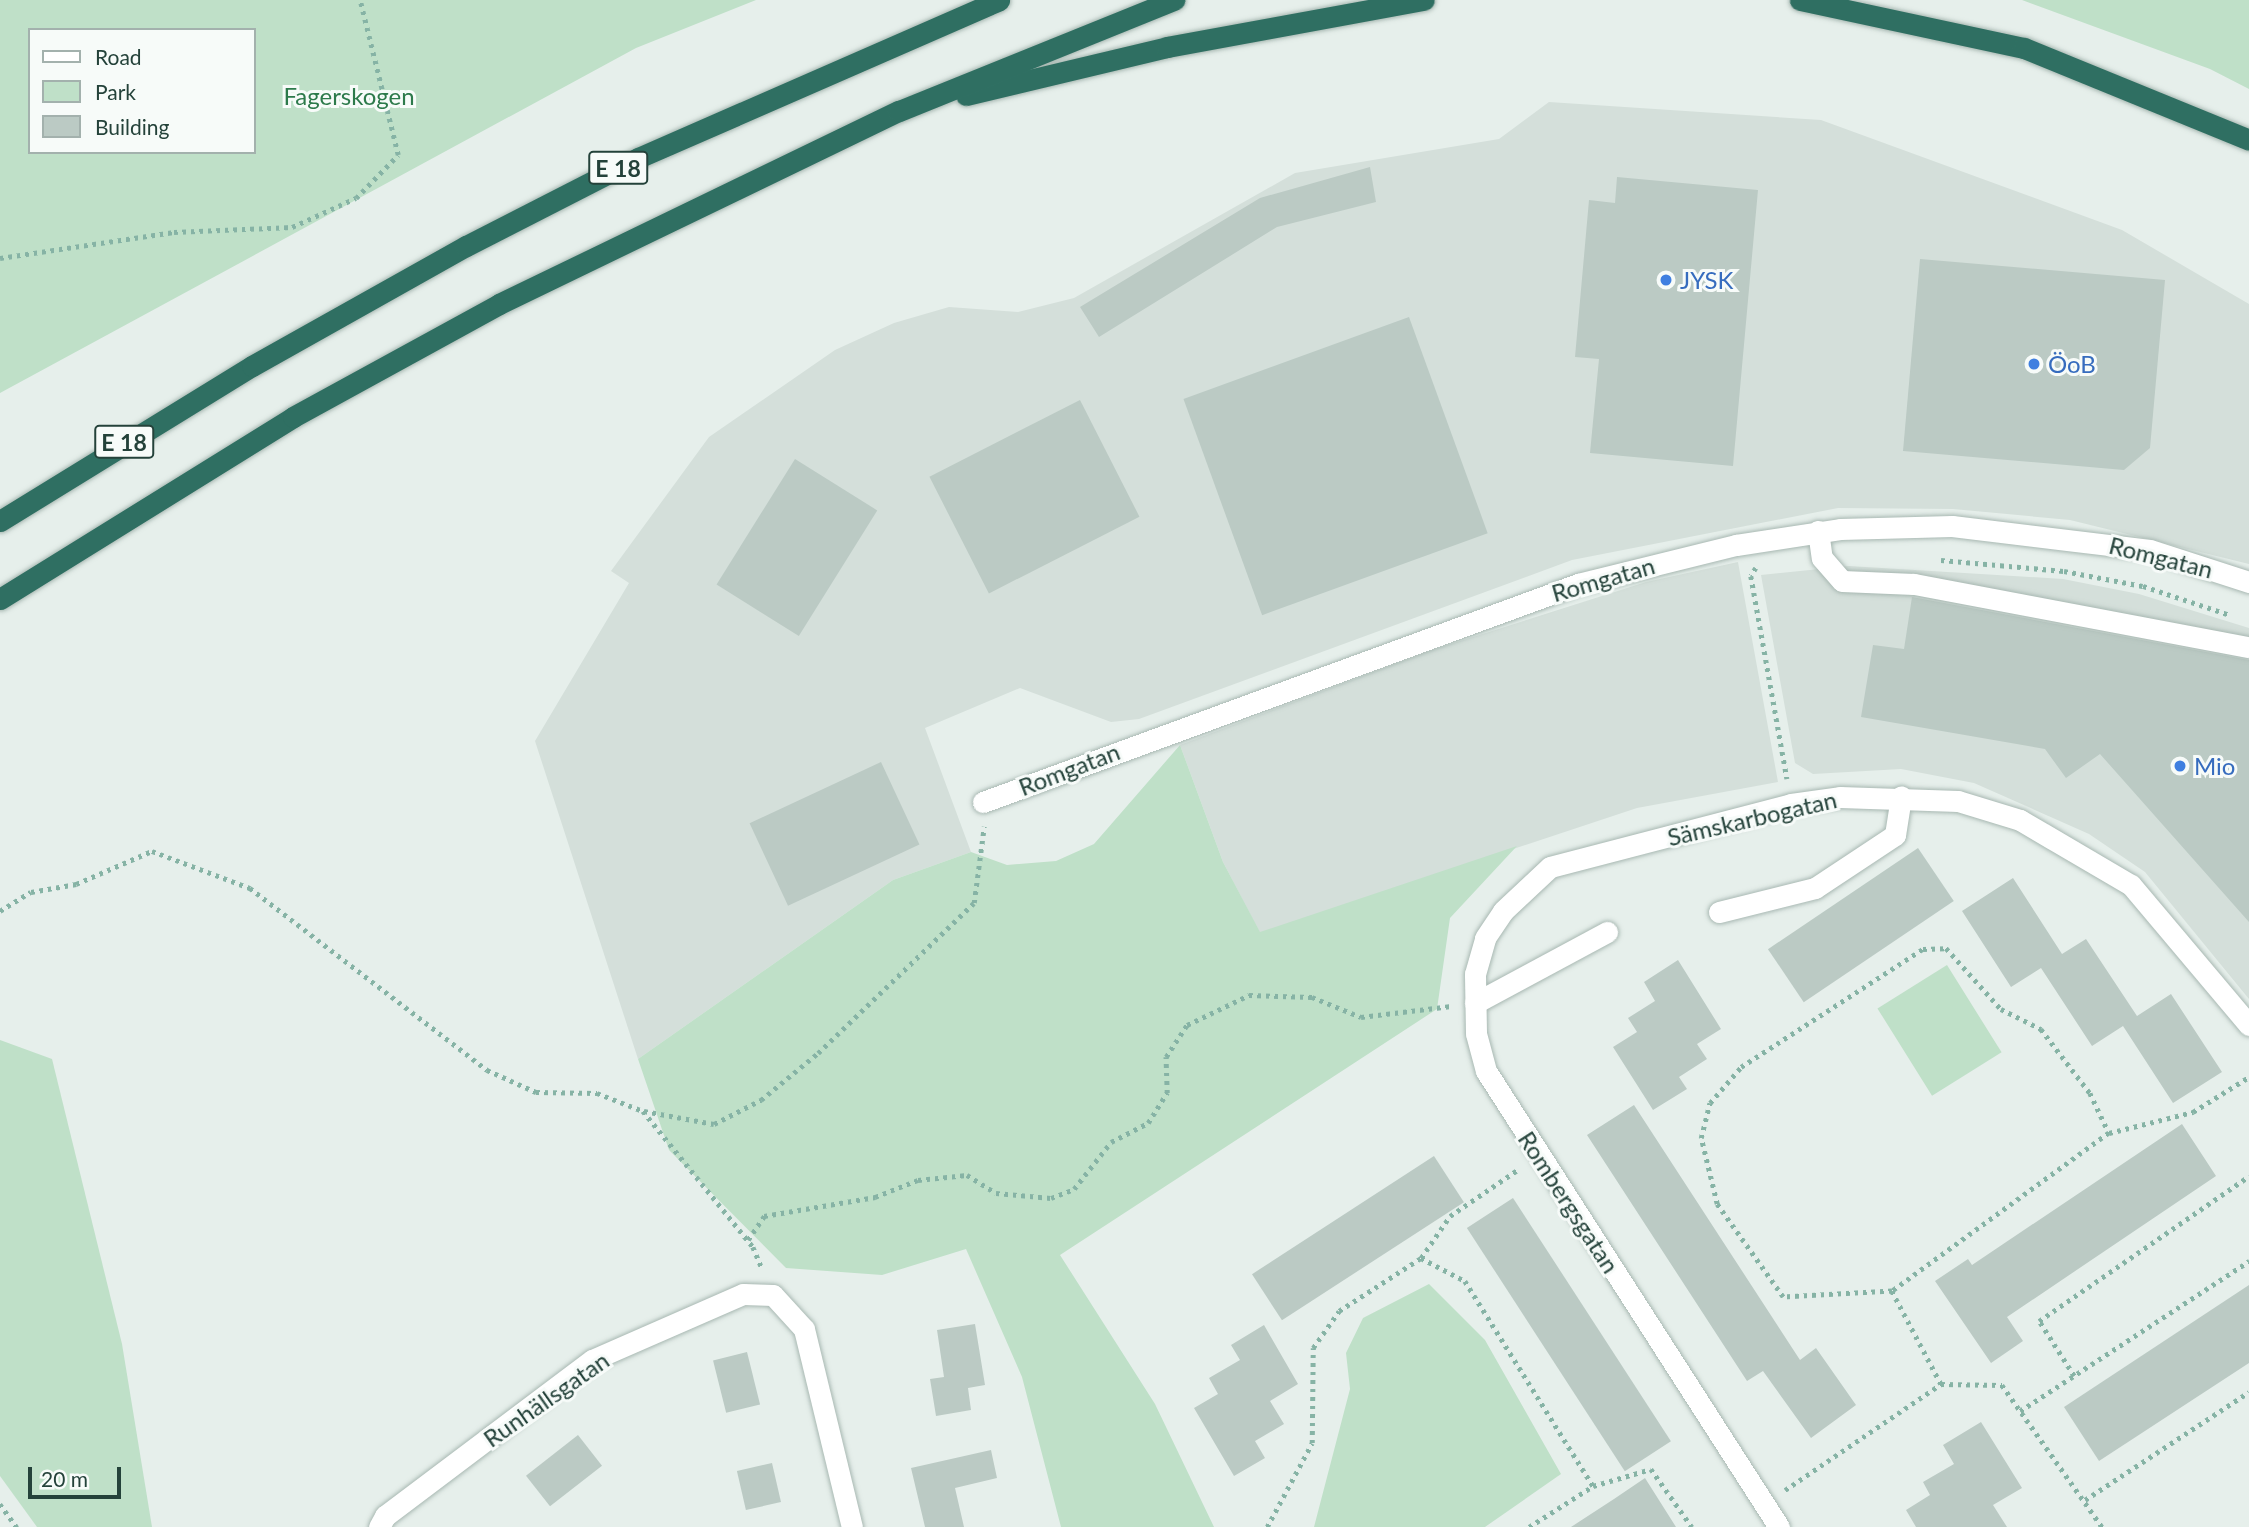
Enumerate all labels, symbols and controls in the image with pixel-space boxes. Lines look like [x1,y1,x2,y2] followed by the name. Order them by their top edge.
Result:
[28,28,256,154] legend
[95,44,142,69] text: Road
[95,79,136,104] text: Park
[283,82,415,110] park label: Fagerskogen
[95,114,170,139] text: Building
[588,148,648,188] road number: E 18
[1680,266,1734,294] place label: JYSK
[1658,272,1674,288] marker: JYSK
[2048,350,2096,378] place label: ÖoB
[2026,356,2042,372] marker: ÖoB
[94,422,154,462] road number: E 18
[2106,530,2216,584] street label: Romgatan
[1548,551,1658,607] street label: Romgatan
[1014,737,1124,801] street label: Romgatan
[2194,752,2235,780] place label: Mio
[2172,758,2188,774] marker: Mio
[1665,785,1839,851] street label: Sämskarbogatan
[1512,1126,1626,1278] street label: Rombergsgatan
[478,1345,614,1453] street label: Runhällsgatan
[32,1454,124,1498] scale bar
[41,1466,88,1491] text: 20 m

